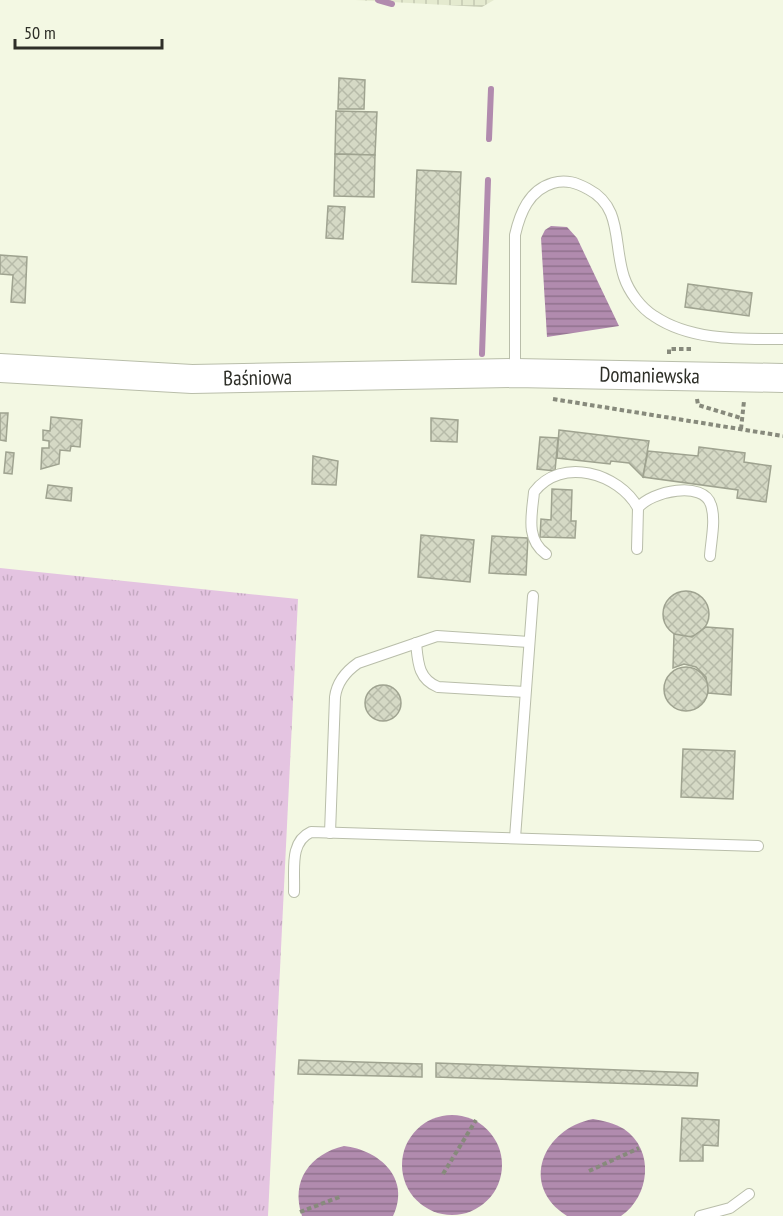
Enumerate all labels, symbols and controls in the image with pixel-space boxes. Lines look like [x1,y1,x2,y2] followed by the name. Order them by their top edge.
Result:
[15,12,162,50] scale bar
[24,21,56,44] text: 50 m
[599,361,700,389] street label: Domaniewska
[223,363,292,391] street label: Baśniowa

